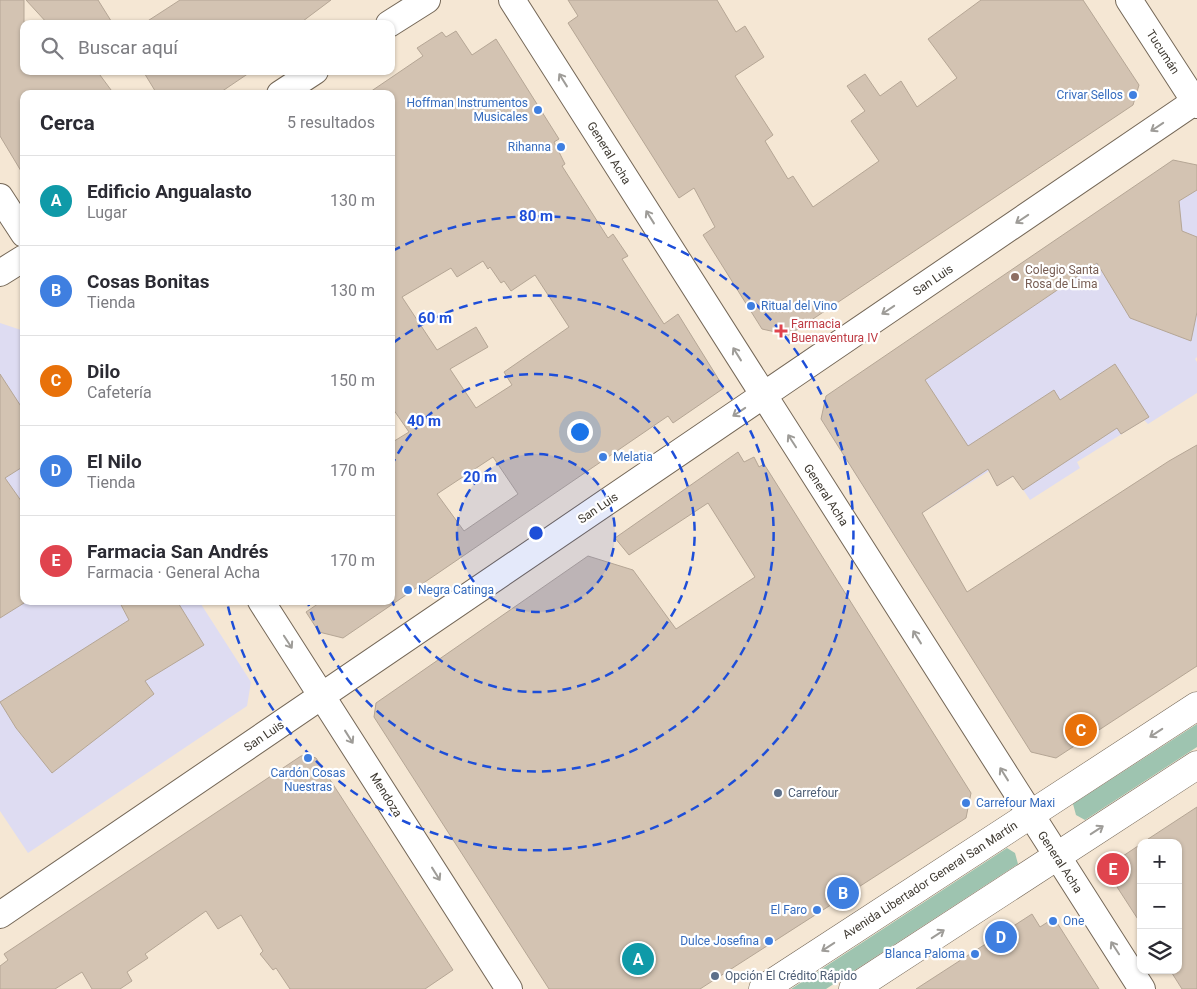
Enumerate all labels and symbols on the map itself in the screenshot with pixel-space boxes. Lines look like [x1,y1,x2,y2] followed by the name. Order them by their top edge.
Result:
[1144,27,1182,77] street label: Tucumán
[557,74,567,88] one-way arrow
[1057,88,1123,102] place label: Crivar Sellos
[1127,89,1139,101] marker: Crivar Sellos
[407,96,528,124] place label: Hoffman Instrumentos Musicales
[532,104,544,116] marker: Hoffman Instrumentos Musicales
[584,119,634,187] street label: General Acha
[1150,122,1164,132] one-way arrow
[508,140,551,154] place label: Rihanna
[555,141,567,153] marker: Rihanna
[519,207,553,225] text: 80 m
[645,211,655,225] one-way arrow
[1016,214,1030,224] one-way arrow
[910,262,956,298] street label: San Luis
[1025,263,1099,291] place label: Colegio Santa Rosa de Lima
[1009,271,1021,283] marker: Colegio Santa Rosa de Lima
[761,299,837,313] place label: Ritual del Vino
[745,300,757,312] marker: Ritual del Vino
[881,305,895,315] one-way arrow
[418,309,452,327] text: 60 m
[791,317,878,345] place label: Farmacia Buenaventura IV
[775,325,787,337] marker: Farmacia Buenaventura IV
[732,348,742,362] one-way arrow
[733,407,747,417] one-way arrow
[407,412,441,430] text: 40 m
[567,419,593,445] your location
[786,434,796,448] one-way arrow
[613,450,653,464] place label: Melatia
[597,451,609,463] marker: Melatia
[801,461,851,529] street label: General Acha
[463,468,497,486] text: 20 m
[575,490,621,526] street label: San Luis
[527,524,545,542] centre of rings
[418,583,494,597] place label: Negra Catinga
[402,584,414,596] marker: Negra Catinga
[911,630,921,644] one-way arrow
[283,635,293,649] one-way arrow
[1065,711,1097,749] pin: C
[241,718,287,754] street label: San Luis
[1149,728,1163,738] one-way arrow
[344,729,354,743] one-way arrow
[302,752,314,764] marker: Cardón Cosas Nuestras
[270,766,346,794] place label: Cardón Cosas Nuestras
[998,767,1009,781] one-way arrow
[367,770,405,820] street label: Mendoza
[788,786,838,800] place label: Carrefour
[772,787,784,799] marker: Carrefour
[976,796,1055,810] place label: Carrefour Maxi
[960,797,972,809] marker: Carrefour Maxi
[840,818,1020,942] street label: Avenida Libertador General San Martín
[1090,825,1104,835] one-way arrow
[1035,828,1085,896] street label: General Acha
[1097,850,1129,888] pin: E
[431,866,441,880] one-way arrow
[827,874,859,912] pin: B
[771,903,807,917] place label: El Faro
[811,904,823,916] marker: El Faro
[1063,914,1084,928] place label: One
[1047,915,1059,927] marker: One
[985,918,1017,956] pin: D
[931,929,945,939] one-way arrow
[680,934,759,948] place label: Dulce Josefina
[763,935,775,947] marker: Dulce Josefina
[622,940,654,978] pin: A
[1110,941,1121,955] one-way arrow
[821,942,835,952] one-way arrow
[885,947,965,961] place label: Blanca Paloma
[969,948,981,960] marker: Blanca Paloma
[725,969,857,983] place label: Opción El Crédito Rápido
[709,970,721,982] marker: Opción El Crédito Rápido

